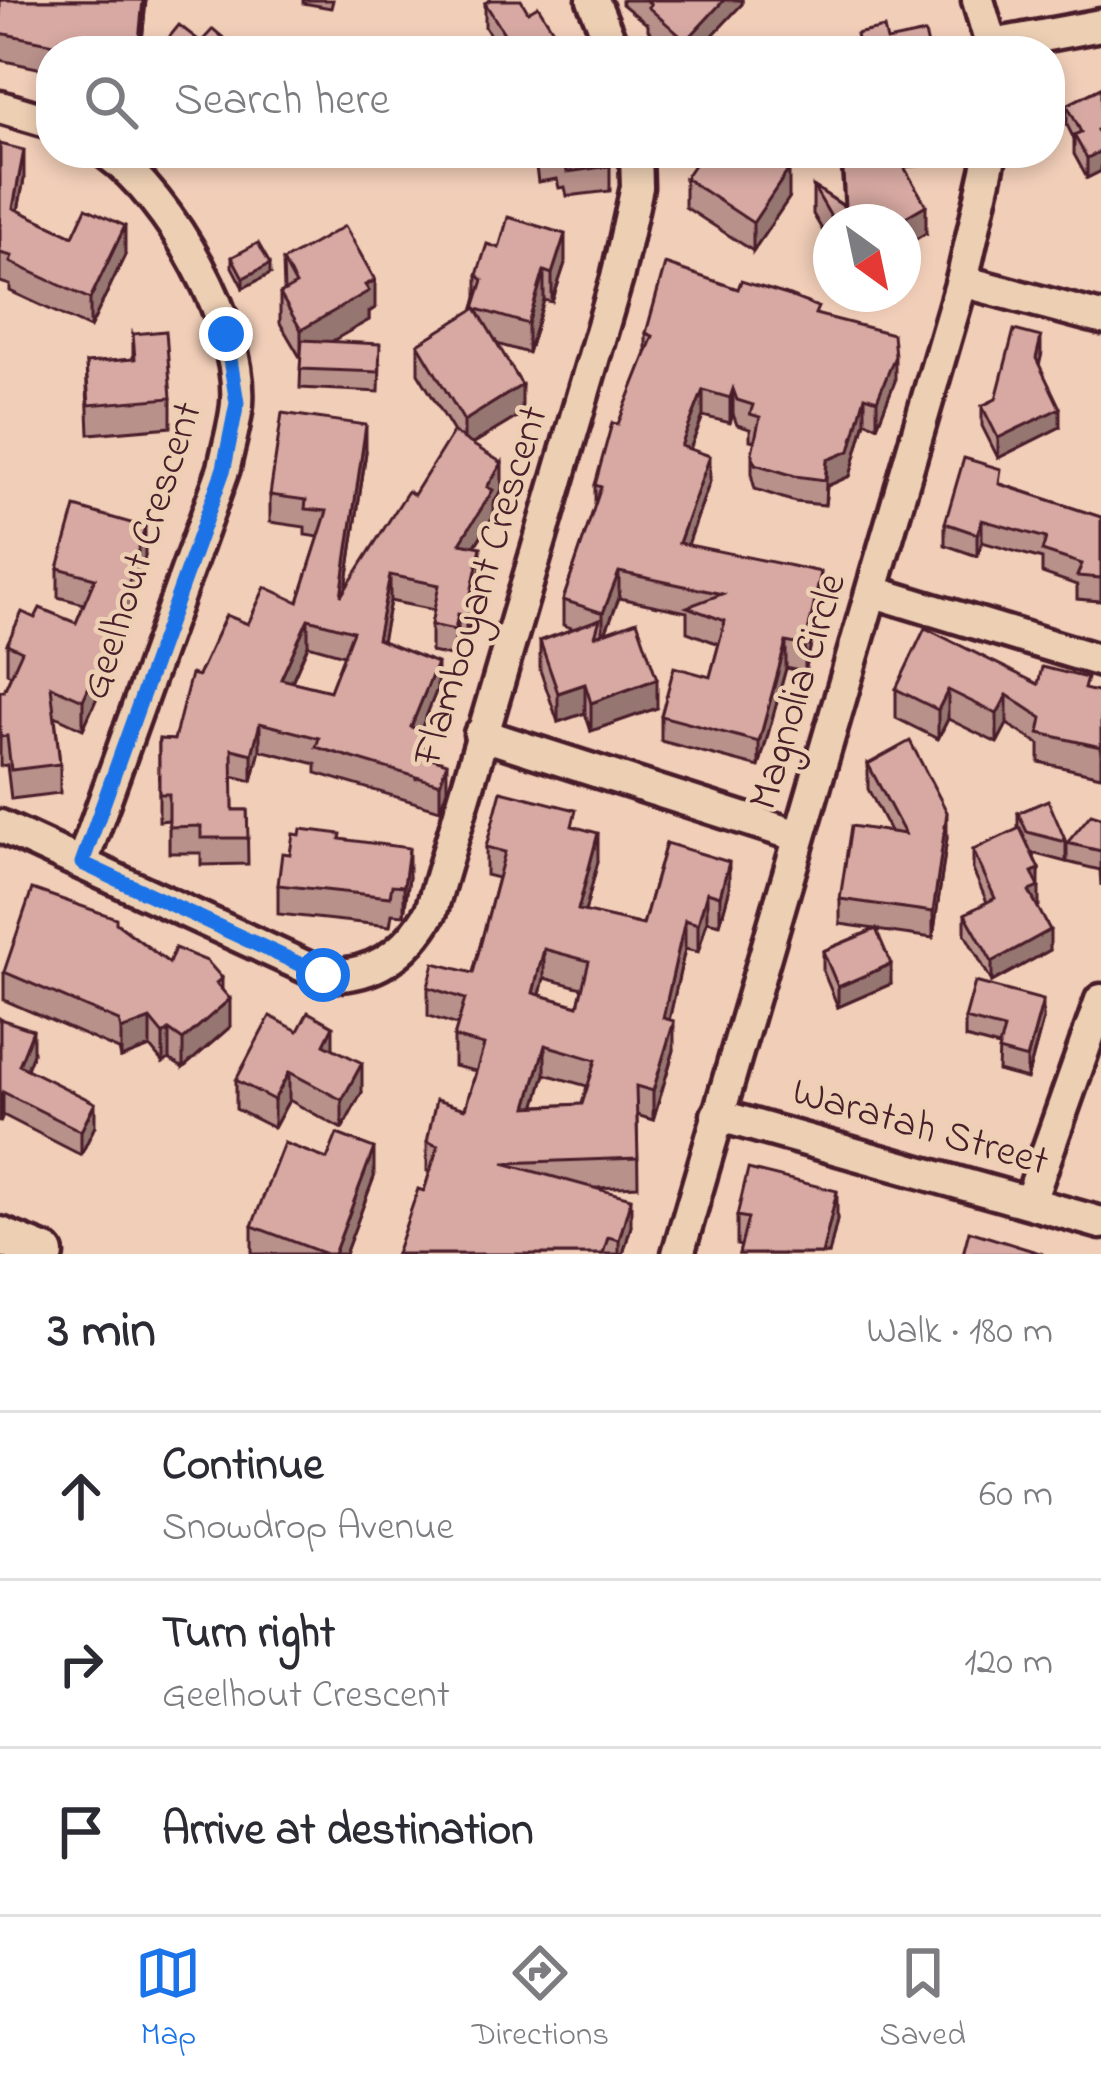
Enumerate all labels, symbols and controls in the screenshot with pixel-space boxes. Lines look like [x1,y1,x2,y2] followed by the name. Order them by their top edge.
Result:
[36,36,1065,168] search box
[78,69,144,135] icon: search
[174,69,390,135] text: Search here
[813,204,921,312] north arrow
[199,307,253,361] route end
[66,394,220,708] street label: Geelhout Crescent
[398,399,566,774] street label: Flamboyant Crescent
[734,566,864,818] street label: Magnolia Circle
[296,948,350,1002] route start
[785,1062,1055,1194] street label: Waratah Street
[48,1295,156,1370] text: 3 min
[866,1304,1053,1361] text: Walk · 180 m
[162,1434,323,1500] text: Continue
[48,1463,114,1529] icon: ahead
[979,1467,1053,1524] text: 60 m
[162,1500,454,1557] text: Snowdrop Avenue
[162,1602,335,1668] text: Turn right
[48,1631,114,1697] icon: right
[964,1635,1053,1692] text: 120 m
[162,1668,450,1725] text: Geelhout Crescent
[48,1799,114,1865] icon: arrive
[162,1799,533,1865] text: Arrive at destination
[135,1940,201,2060] tab: Map
[472,1940,609,2060] tab: Directions
[880,1940,966,2060] tab: Saved

